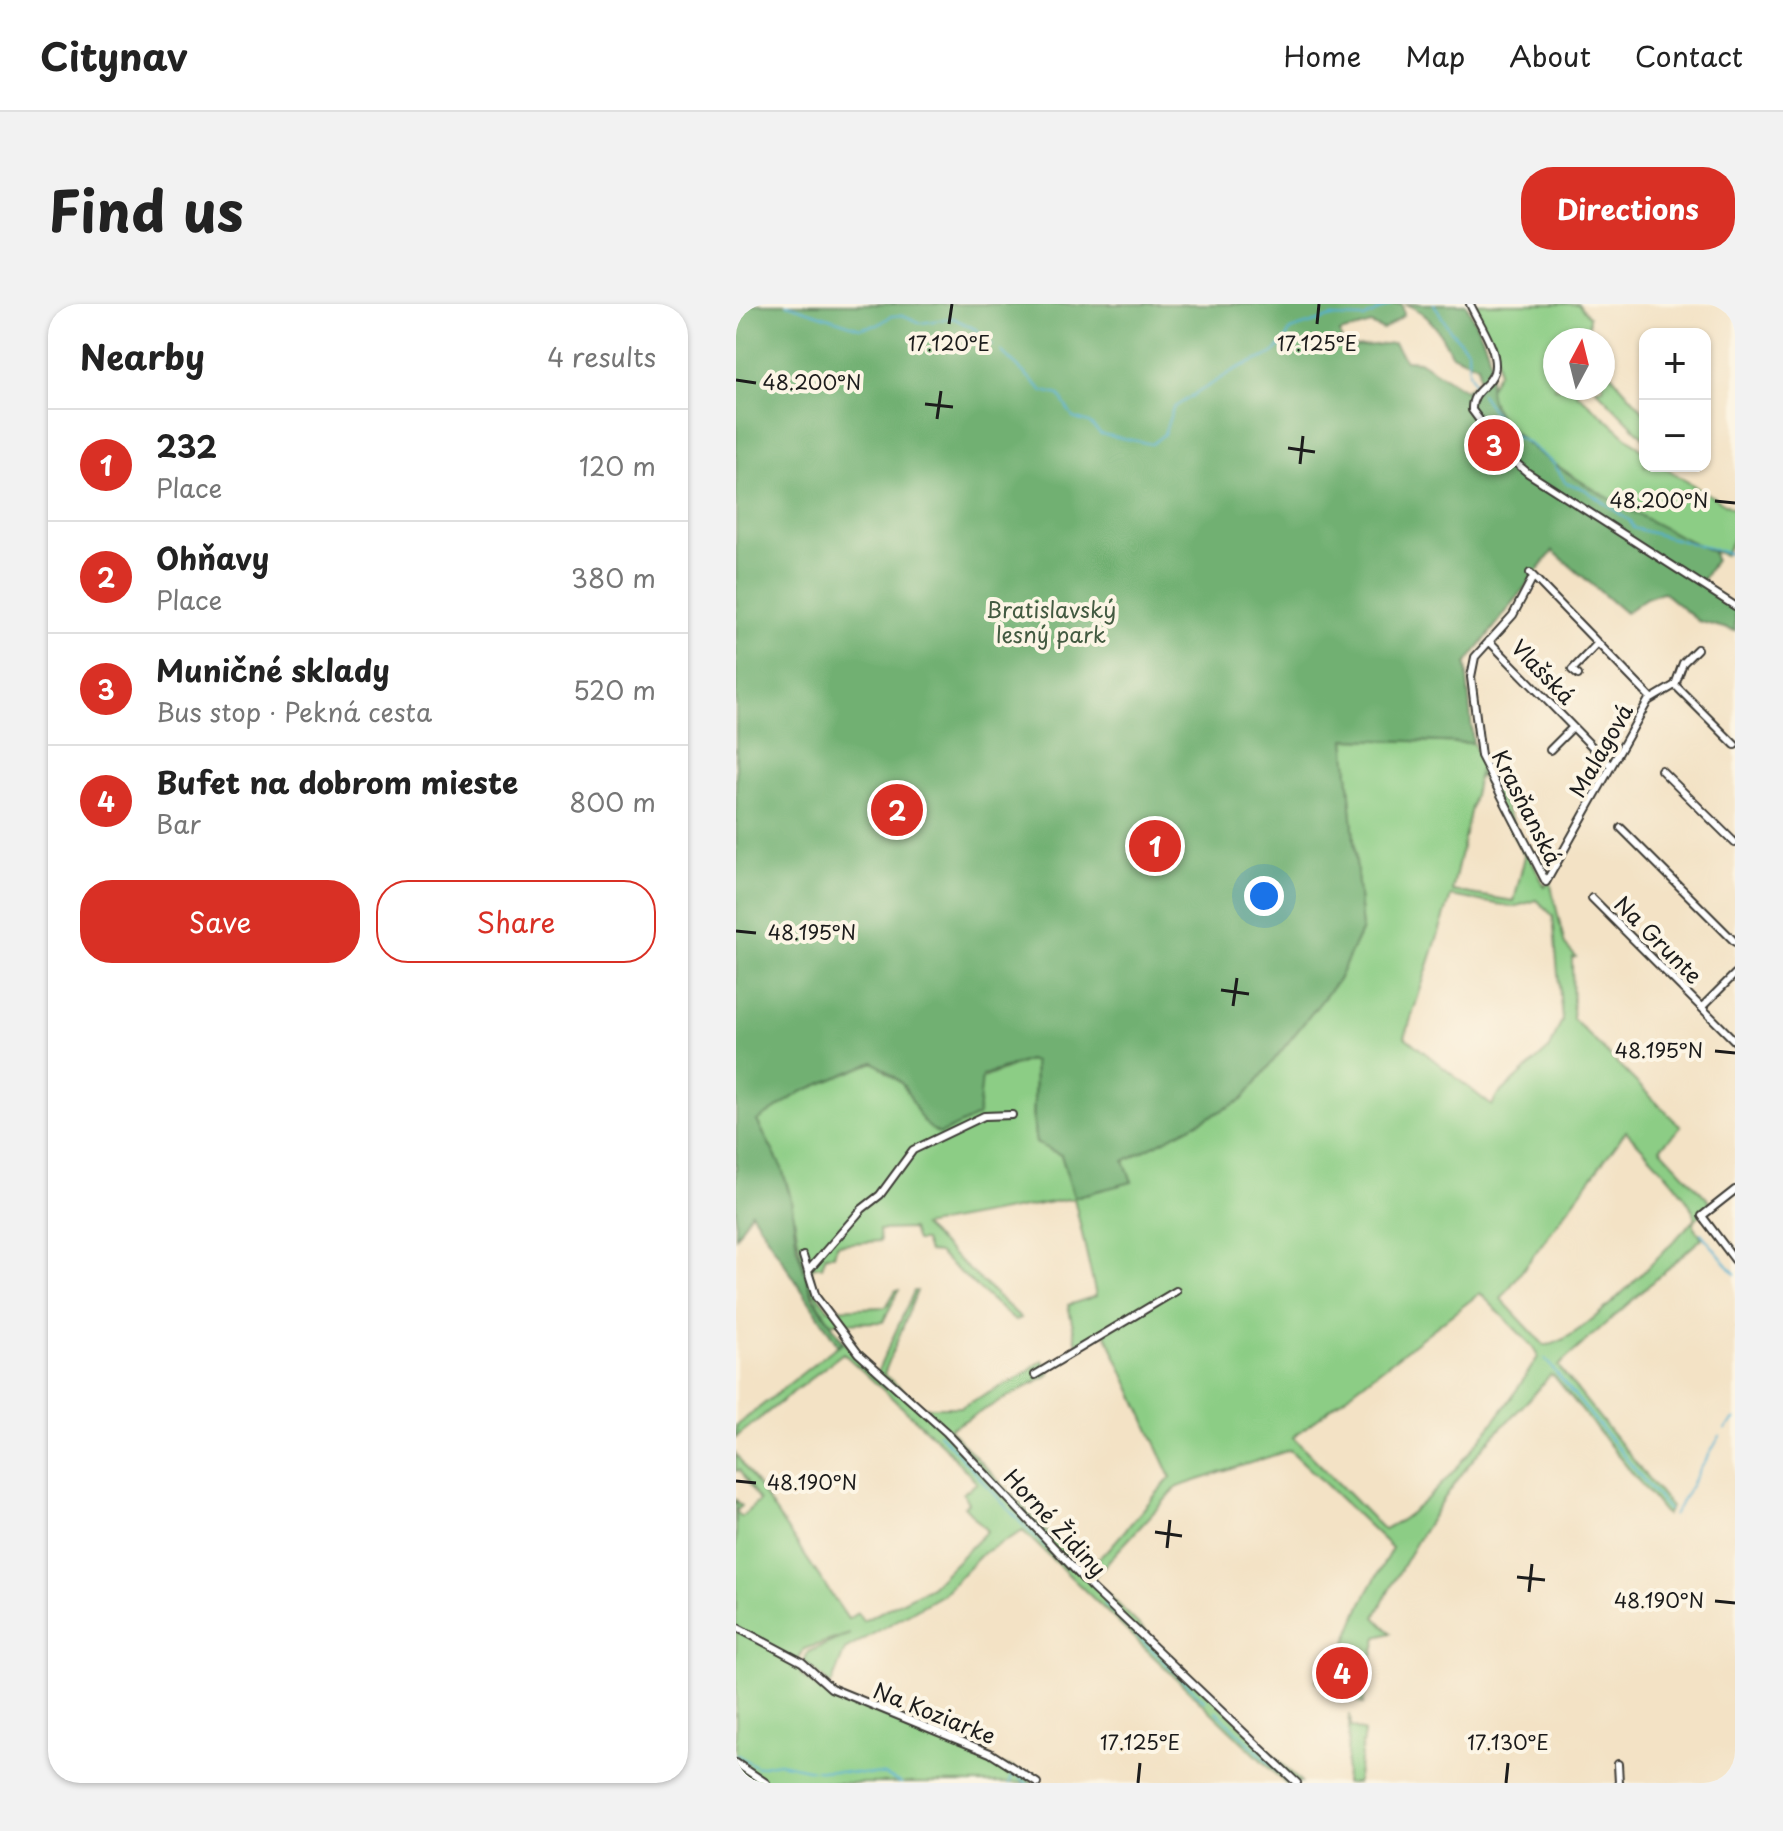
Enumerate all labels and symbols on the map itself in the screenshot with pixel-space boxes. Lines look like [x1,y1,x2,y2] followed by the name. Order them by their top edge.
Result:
[908,328,990,358] text: 17.120°E
[1277,328,1357,358] text: 17.125°E
[1543,328,1615,400] north arrow
[763,367,861,397] text: 48.200°N
[1468,415,1520,475] pin: 3
[1610,485,1708,515] text: 48.200°N
[986,592,1116,650] park label: Bratislavský lesný park
[1504,631,1584,711] street label: Vlašská
[1560,696,1640,803] street label: Malagová
[1485,744,1571,871] street label: Krasňanská
[871,780,923,840] pin: 2
[1129,816,1181,876] pin: 1
[1244,876,1284,916] your location
[1607,887,1711,991] street label: Na Grunte
[768,917,856,947] text: 48.195°N
[1615,1035,1703,1065] text: 48.195°N
[997,1461,1115,1583] street label: Horné Židiny
[767,1467,857,1497] text: 48.190°N
[1614,1585,1704,1615] text: 48.190°N
[1316,1643,1368,1703] pin: 4
[869,1673,1001,1751] street label: Na Koziarke
[1100,1727,1180,1757] text: 17.125°E
[1467,1727,1549,1757] text: 17.130°E

